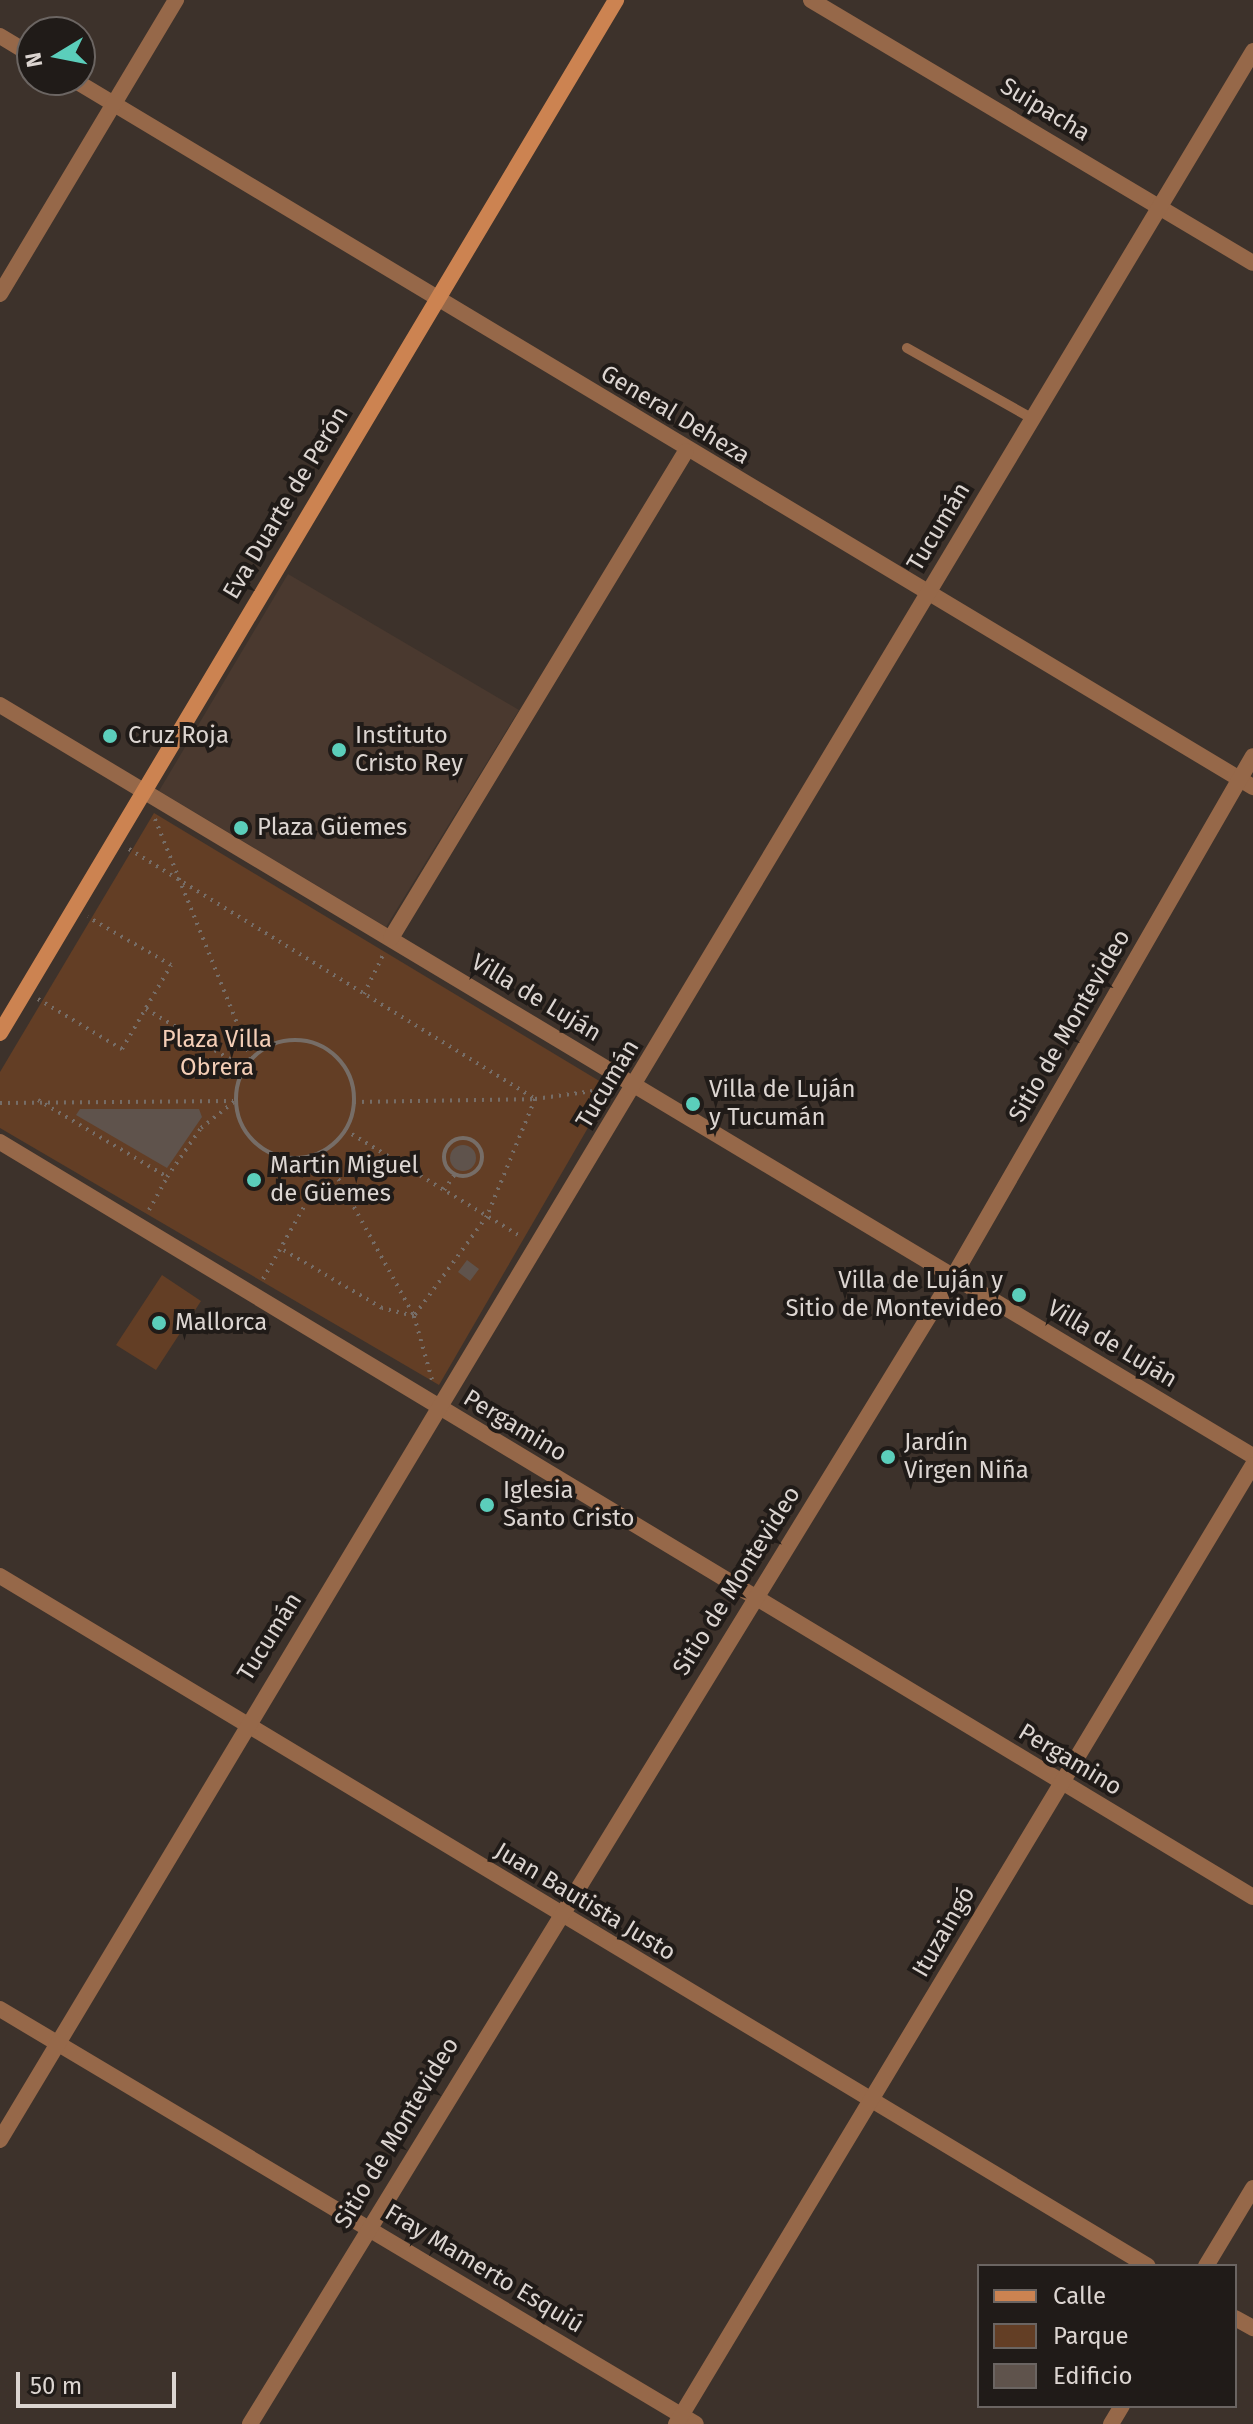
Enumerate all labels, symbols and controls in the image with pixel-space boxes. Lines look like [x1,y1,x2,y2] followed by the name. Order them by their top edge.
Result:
[16,16,96,96] north arrow
[19,50,48,69] text: N
[995,72,1095,148] street label: Suipacha
[595,359,755,471] street label: General Deheza
[217,402,355,604] street label: Eva Duarte de Perón
[901,477,977,577] street label: Tucumán
[128,722,229,750] place label: Cruz Roja
[355,722,463,778] place label: Instituto Cristo Rey
[99,725,121,747] marker: Cruz Roja
[330,741,348,759] marker: Instituto Cristo Rey
[257,814,407,842] place label: Plaza Güemes
[232,819,250,837] marker: Plaza Güemes
[1003,925,1137,1127] street label: Sitio de Montevideo
[466,948,606,1048] street label: Villa de Luján
[162,1026,272,1082] park label: Plaza Villa Obrera
[570,1034,646,1134] street label: Tucumán
[709,1076,856,1132] place label: Villa de Luján y Tucumán
[684,1095,702,1113] marker: Villa de Luján y Tucumán
[270,1152,419,1208] place label: Martin Miguel de Güemes
[245,1171,263,1189] marker: Martin Miguel de Güemes
[785,1267,1003,1323] place label: Villa de Luján y Sitio de Montevideo
[1010,1286,1028,1304] marker: Villa de Luján y Sitio de Montevideo
[1042,1294,1182,1394] street label: Villa de Luján
[175,1309,267,1337] place label: Mallorca
[150,1314,168,1332] marker: Mallorca
[458,1384,572,1468] street label: Pergamino
[904,1429,1029,1485] place label: Jardín Virgen Niña
[879,1448,897,1466] marker: Jardín Virgen Niña
[503,1477,635,1533] place label: Iglesia Santo Cristo
[667,1481,807,1681] street label: Sitio de Montevideo
[478,1496,496,1514] marker: Iglesia Santo Cristo
[232,1588,308,1686] street label: Tucumán
[1013,1718,1127,1802] street label: Pergamino
[489,1837,681,1967] street label: Juan Bautista Justo
[907,1882,981,1982] street label: Ituzaingó
[329,2032,465,2234] street label: Sitio de Montevideo
[379,2198,589,2340] street label: Fray Mamerto Esquiú
[977,2264,1237,2408] legend
[1053,2282,1106,2310] text: Calle
[1053,2322,1129,2350] text: Parque
[20,2356,180,2406] scale bar
[1053,2362,1133,2390] text: Edificio
[30,2372,82,2400] text: 50 m

